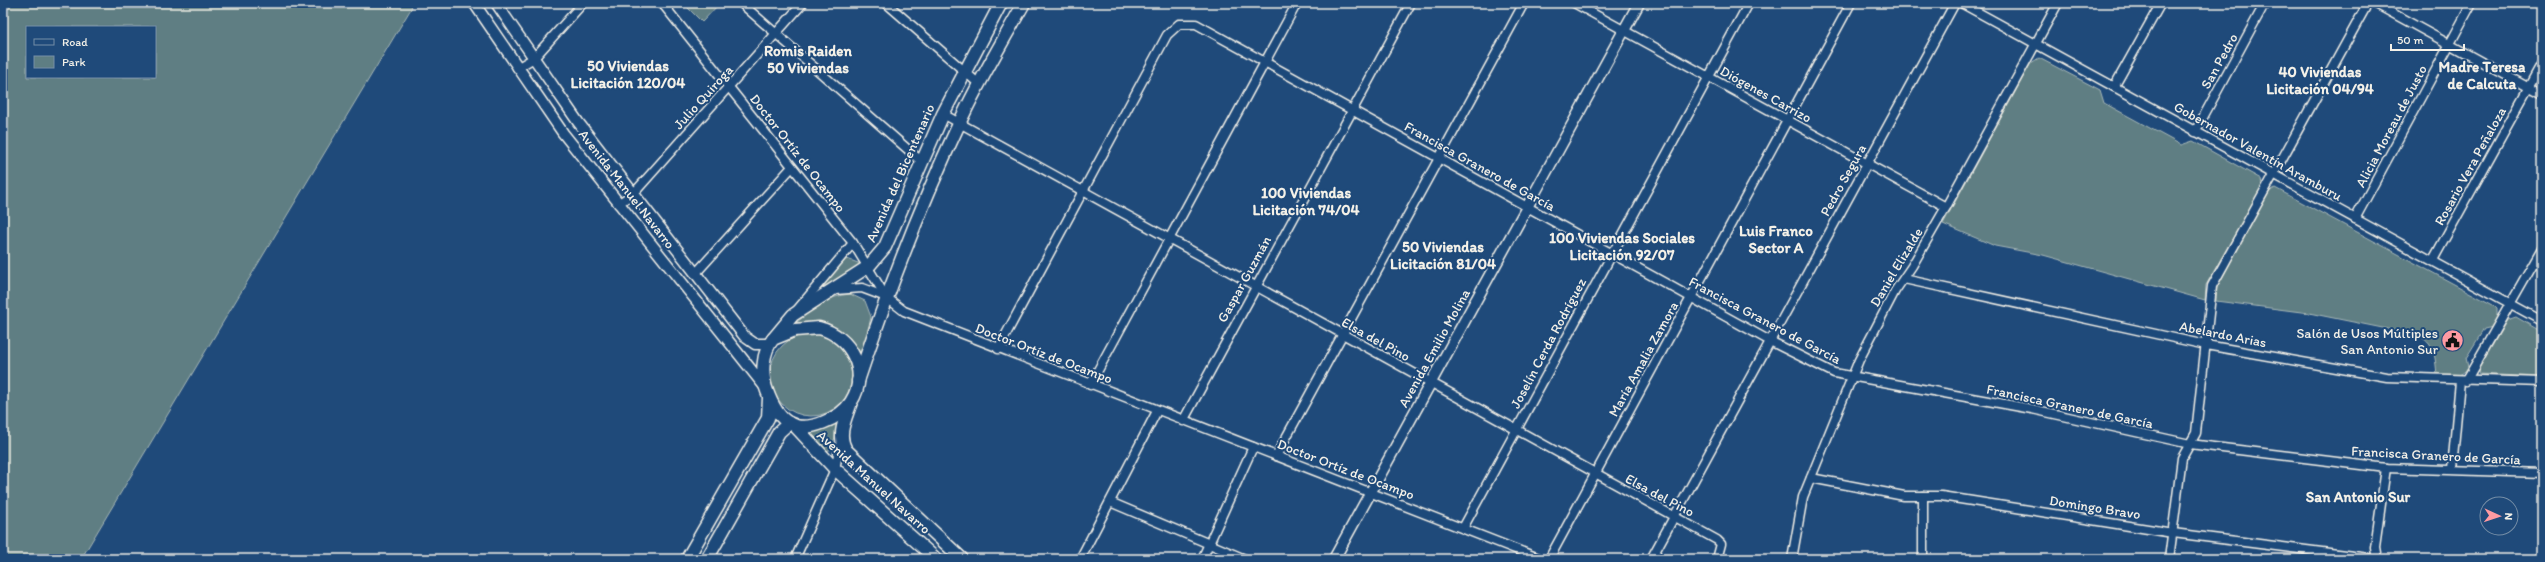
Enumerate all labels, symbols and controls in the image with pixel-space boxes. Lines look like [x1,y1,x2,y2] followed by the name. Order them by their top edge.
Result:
[26,26,156,78] legend
[2391,26,2464,52] scale bar
[2197,30,2242,92] street label: San Pedro
[2397,33,2423,47] text: 50 m
[62,35,88,49] text: Road
[764,42,852,77] district label: Romis Raiden 50 Viviendas
[62,55,86,69] text: Park
[571,57,685,92] district label: 50 Viviendas Licitación 120/04
[2439,58,2526,93] district label: Madre Teresa de Calcuta
[670,61,737,133] street label: Julio Quiroga
[1717,62,1814,127] street label: Diógenes Carrizo
[2352,62,2431,190] street label: Alicia Moreau de Justo
[2266,63,2374,98] district label: 40 Viviendas Licitación 04/94
[746,91,849,216] street label: Doctor Ortíz de Ocampo
[2171,98,2345,205] street label: Gobernador Valentín Aramburu
[862,102,939,245] street label: Avenida del Bicentenario
[2431,103,2510,228] street label: Rosario Vera Peñaloza
[1401,118,1559,215] street label: Francisca Granero de García
[575,126,678,252] street label: Avenida Manuel Navarro
[1817,141,1870,219] street label: Pedro Segura
[1252,184,1360,219] district label: 100 Viviendas Licitación 74/04
[1739,222,1813,257] district label: Luis Franco Sector A
[1866,225,1927,310] street label: Daniel Elizalde
[1549,229,1695,264] district label: 100 Viviendas Sociales Licitación 92/07
[1214,233,1275,325] street label: Gaspar Guzmán
[1390,238,1496,273] district label: 50 Viviendas Licitación 81/04
[1686,273,1844,368] street label: Francisca Granero de García
[1507,275,1590,411] street label: Joselín Cerda Rodríguez
[1395,285,1474,410] street label: Avenida Emilio Molina
[1605,299,1682,420] street label: María Amalia Zamora
[1338,314,1413,365] street label: Elsa del Pino
[2178,318,2268,351] street label: Abelardo Arias
[973,319,1115,387] street label: Doctor Ortíz de Ocampo
[2296,325,2439,358] place label: Salón de Usos Múltiples San Antonio Sur
[2440,328,2466,354] public building icon: Salón de Usos Múltiples San Antonio Sur
[1985,381,2155,433] street label: Francisca Granero de García
[813,427,934,538] street label: Avenida Manuel Navarro
[1275,435,1417,503] street label: Doctor Ortíz de Ocampo
[2351,443,2522,468] street label: Francisca Granero de García
[1622,470,1697,521] street label: Elsa del Pino
[2306,488,2411,506] district label: San Antonio Sur
[2048,492,2142,523] street label: Domingo Bravo
[2479,496,2519,536] north arrow
[2502,512,2515,521] text: N

